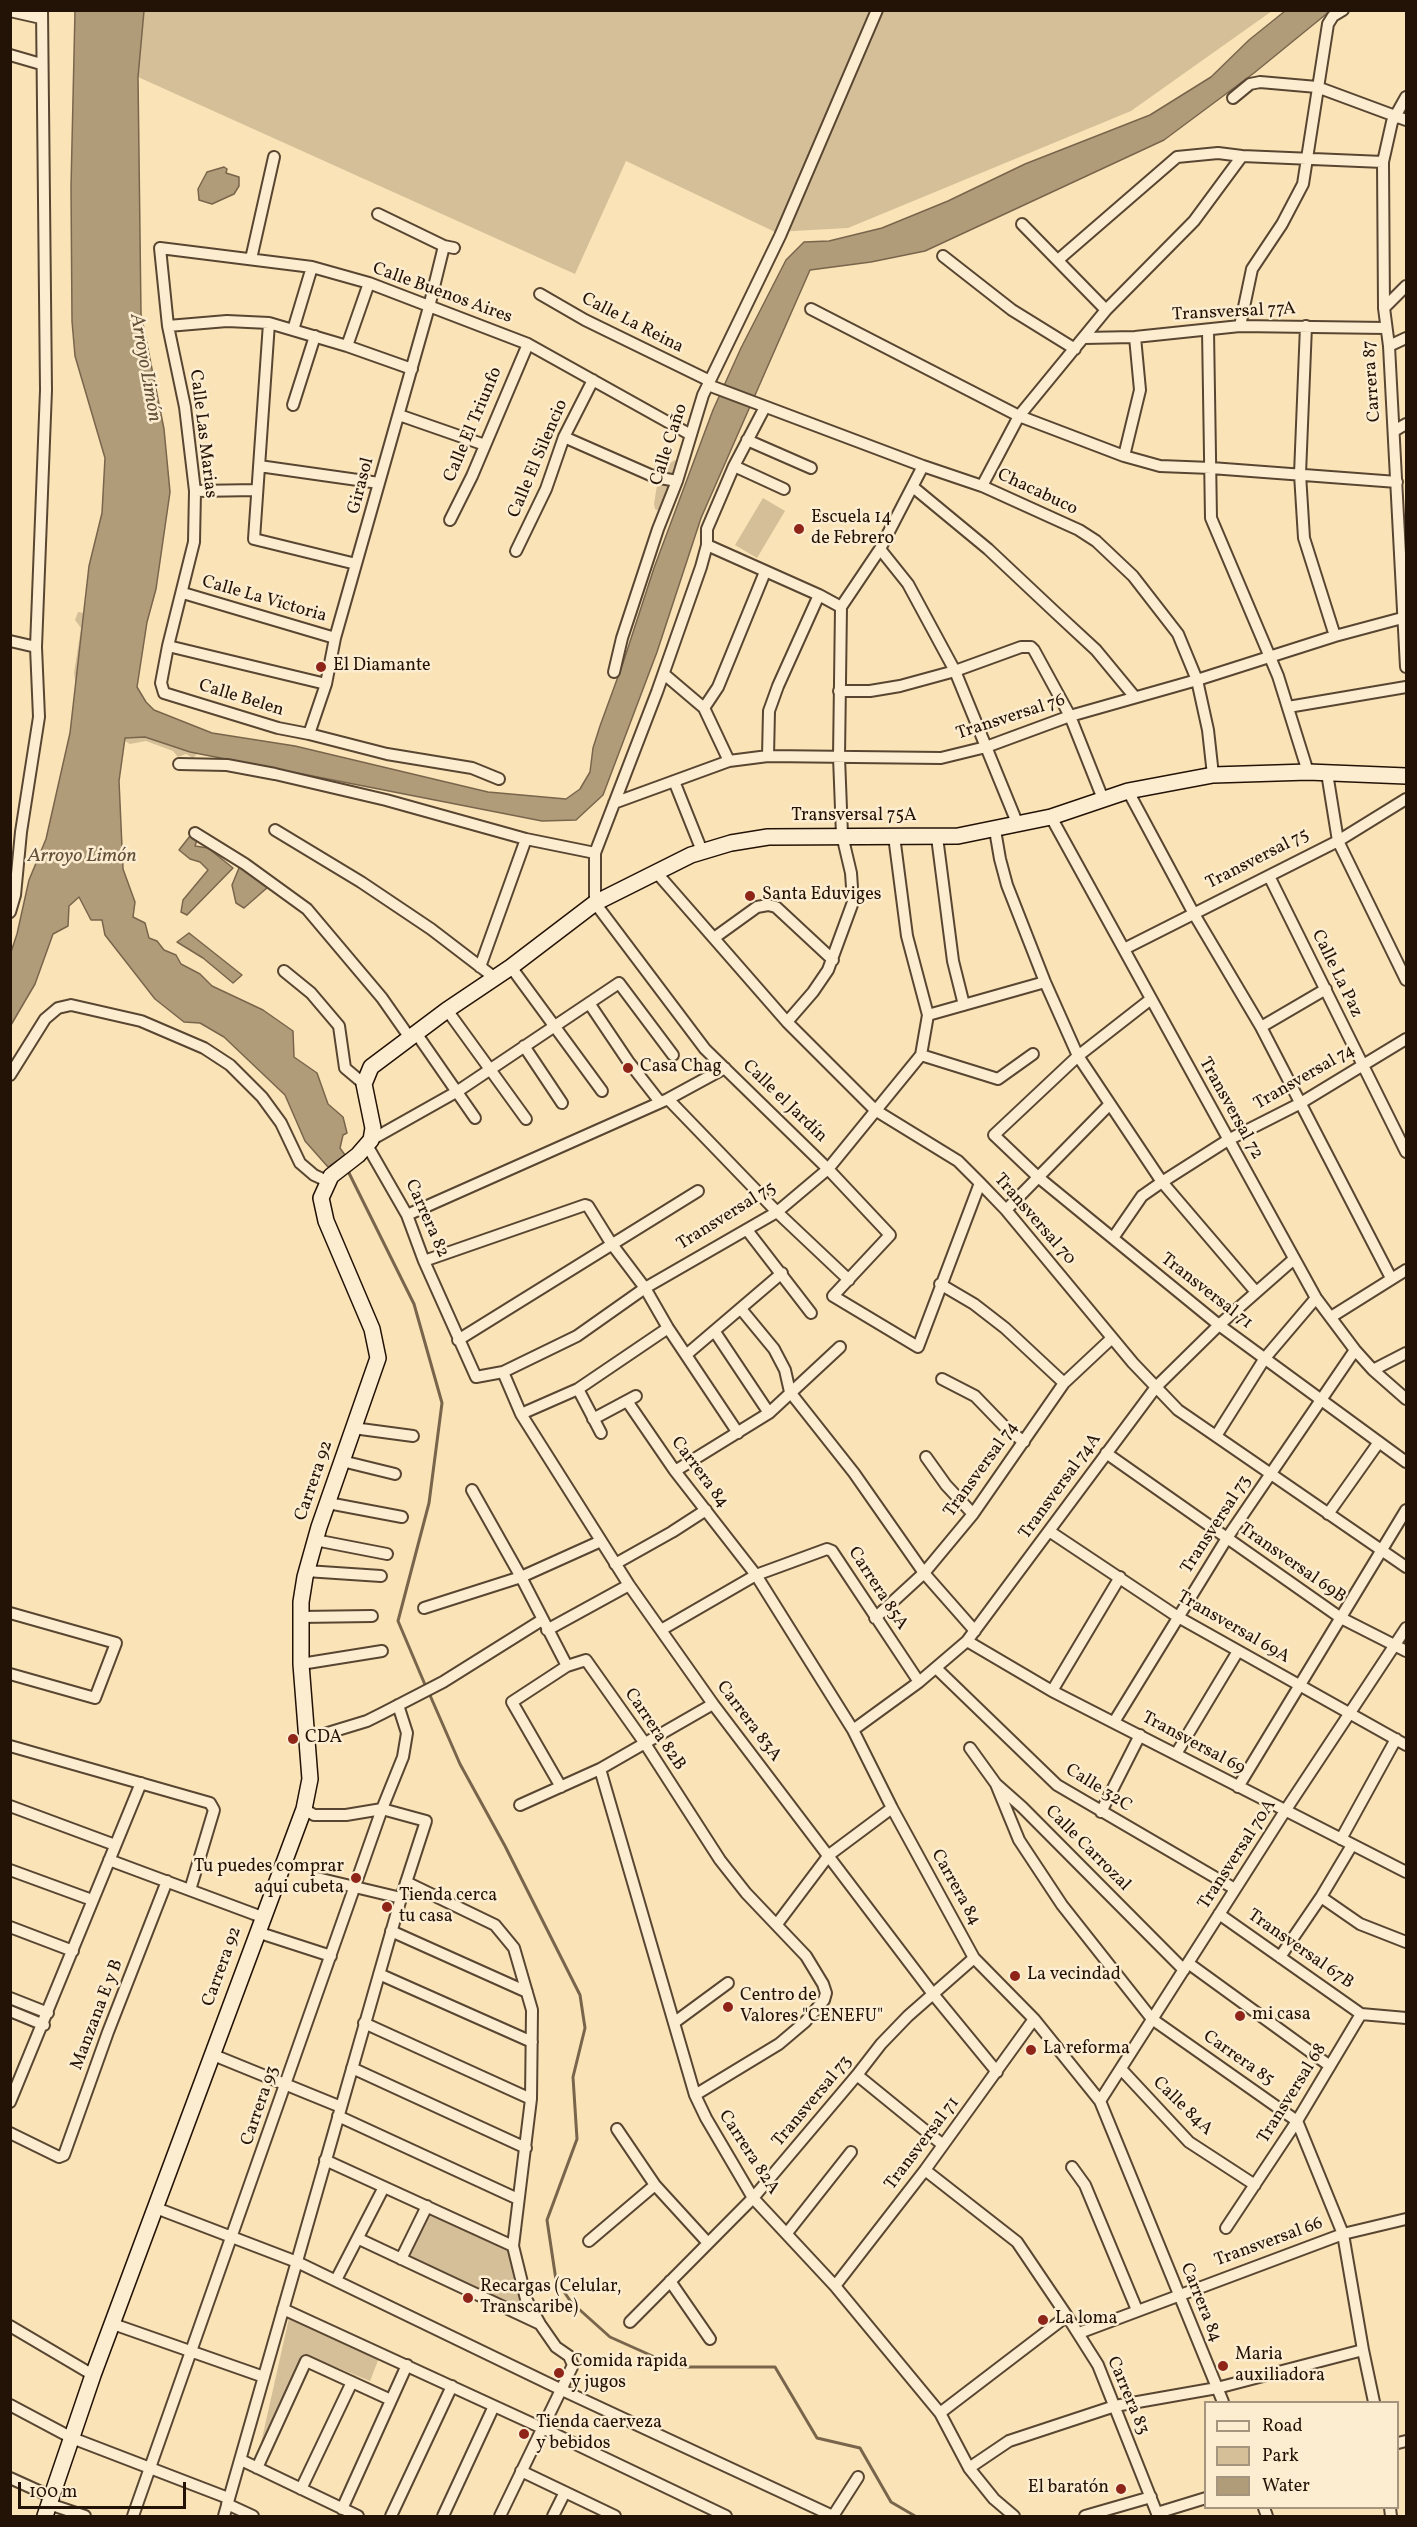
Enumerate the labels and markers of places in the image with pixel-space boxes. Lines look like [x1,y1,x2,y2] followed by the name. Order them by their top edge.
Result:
[811,508,894,550] place label: Escuela 14 de Febrero
[792,522,806,536] marker: Escuela 14 de Febrero
[333,656,431,678] place label: El Diamante
[314,660,328,674] marker: El Diamante
[762,885,881,907] place label: Santa Eduviges
[743,889,757,903] marker: Santa Eduviges
[640,1057,722,1079] place label: Casa Chag
[621,1061,635,1075] marker: Casa Chag
[305,1728,342,1750] place label: CDA
[286,1732,300,1746] marker: CDA
[194,1857,344,1900] place label: Tu puedes comprar aqui cubeta
[349,1871,363,1885] marker: Tu puedes comprar aqui cubeta
[399,1886,497,1928] place label: Tienda cerca tu casa
[380,1900,394,1914] marker: Tienda cerca tu casa
[1027,1965,1121,1987] place label: La vecindad
[1008,1969,1022,1983] marker: La vecindad
[740,1986,883,2028] place label: Centro de Valores "CENEFU"
[721,2000,735,2014] marker: Centro de Valores "CENEFU"
[1252,2005,1311,2027] place label: mi casa
[1233,2009,1247,2023] marker: mi casa
[1043,2039,1130,2061] place label: La reforma
[1024,2043,1038,2057] marker: La reforma
[480,2277,621,2320] place label: Recargas (Celular, Transcaribe)
[461,2291,475,2305] marker: Recargas (Celular, Transcaribe)
[1055,2309,1117,2331] place label: La loma
[1036,2313,1050,2327] marker: La loma
[1235,2345,1325,2388] place label: Maria auxiliadora
[571,2352,688,2394] place label: Comida rapida y jugos
[1216,2359,1230,2373] marker: Maria auxiliadora
[552,2366,566,2380] marker: Comida rapida y jugos
[536,2413,662,2456] place label: Tienda caerveza y bebidos
[517,2427,531,2441] marker: Tienda caerveza y bebidos
[1028,2478,1109,2500] place label: El baratón
[1114,2482,1128,2496] marker: El baratón

